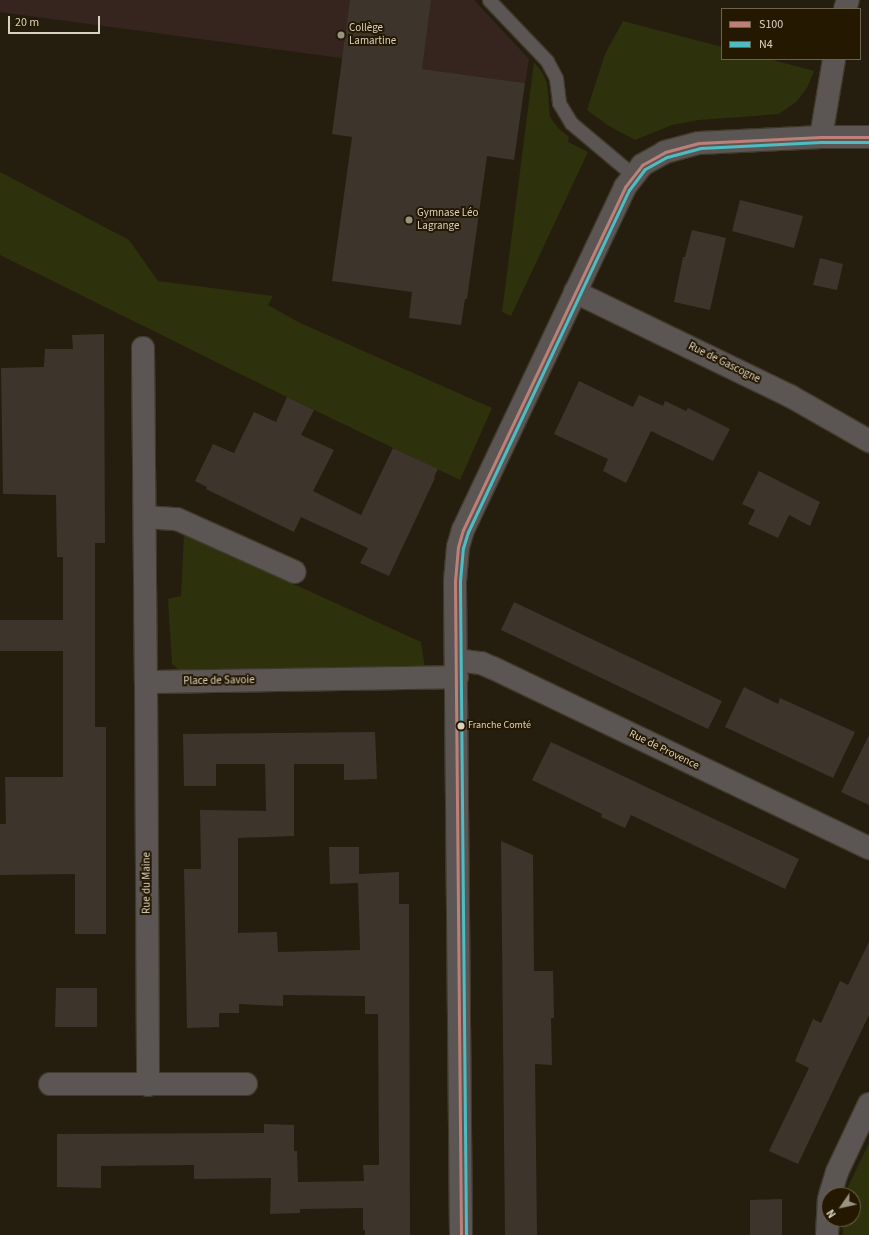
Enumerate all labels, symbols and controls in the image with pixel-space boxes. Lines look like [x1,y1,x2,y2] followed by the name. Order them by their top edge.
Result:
[10,8,102,34] scale bar
[721,8,861,60] legend
[15,14,39,31] text: 20 m
[759,16,783,33] text: S100
[349,22,396,48] place label: Collège Lamartine
[336,30,346,40] marker: Collège Lamartine
[759,36,773,53] text: N4
[417,207,479,233] place label: Gymnase Léo Lagrange
[404,215,414,225] marker: Gymnase Léo Lagrange
[686,340,762,386] street label: Rue de Gascogne
[183,674,255,688] street label: Place de Savoie
[468,720,531,732] place label: Franche Comté
[456,721,466,731] marker: Franche Comté
[627,727,701,773] street label: Rue de Provence
[140,852,154,914] street label: Rue du Maine
[821,1187,861,1227] north arrow
[823,1206,840,1221] text: N

